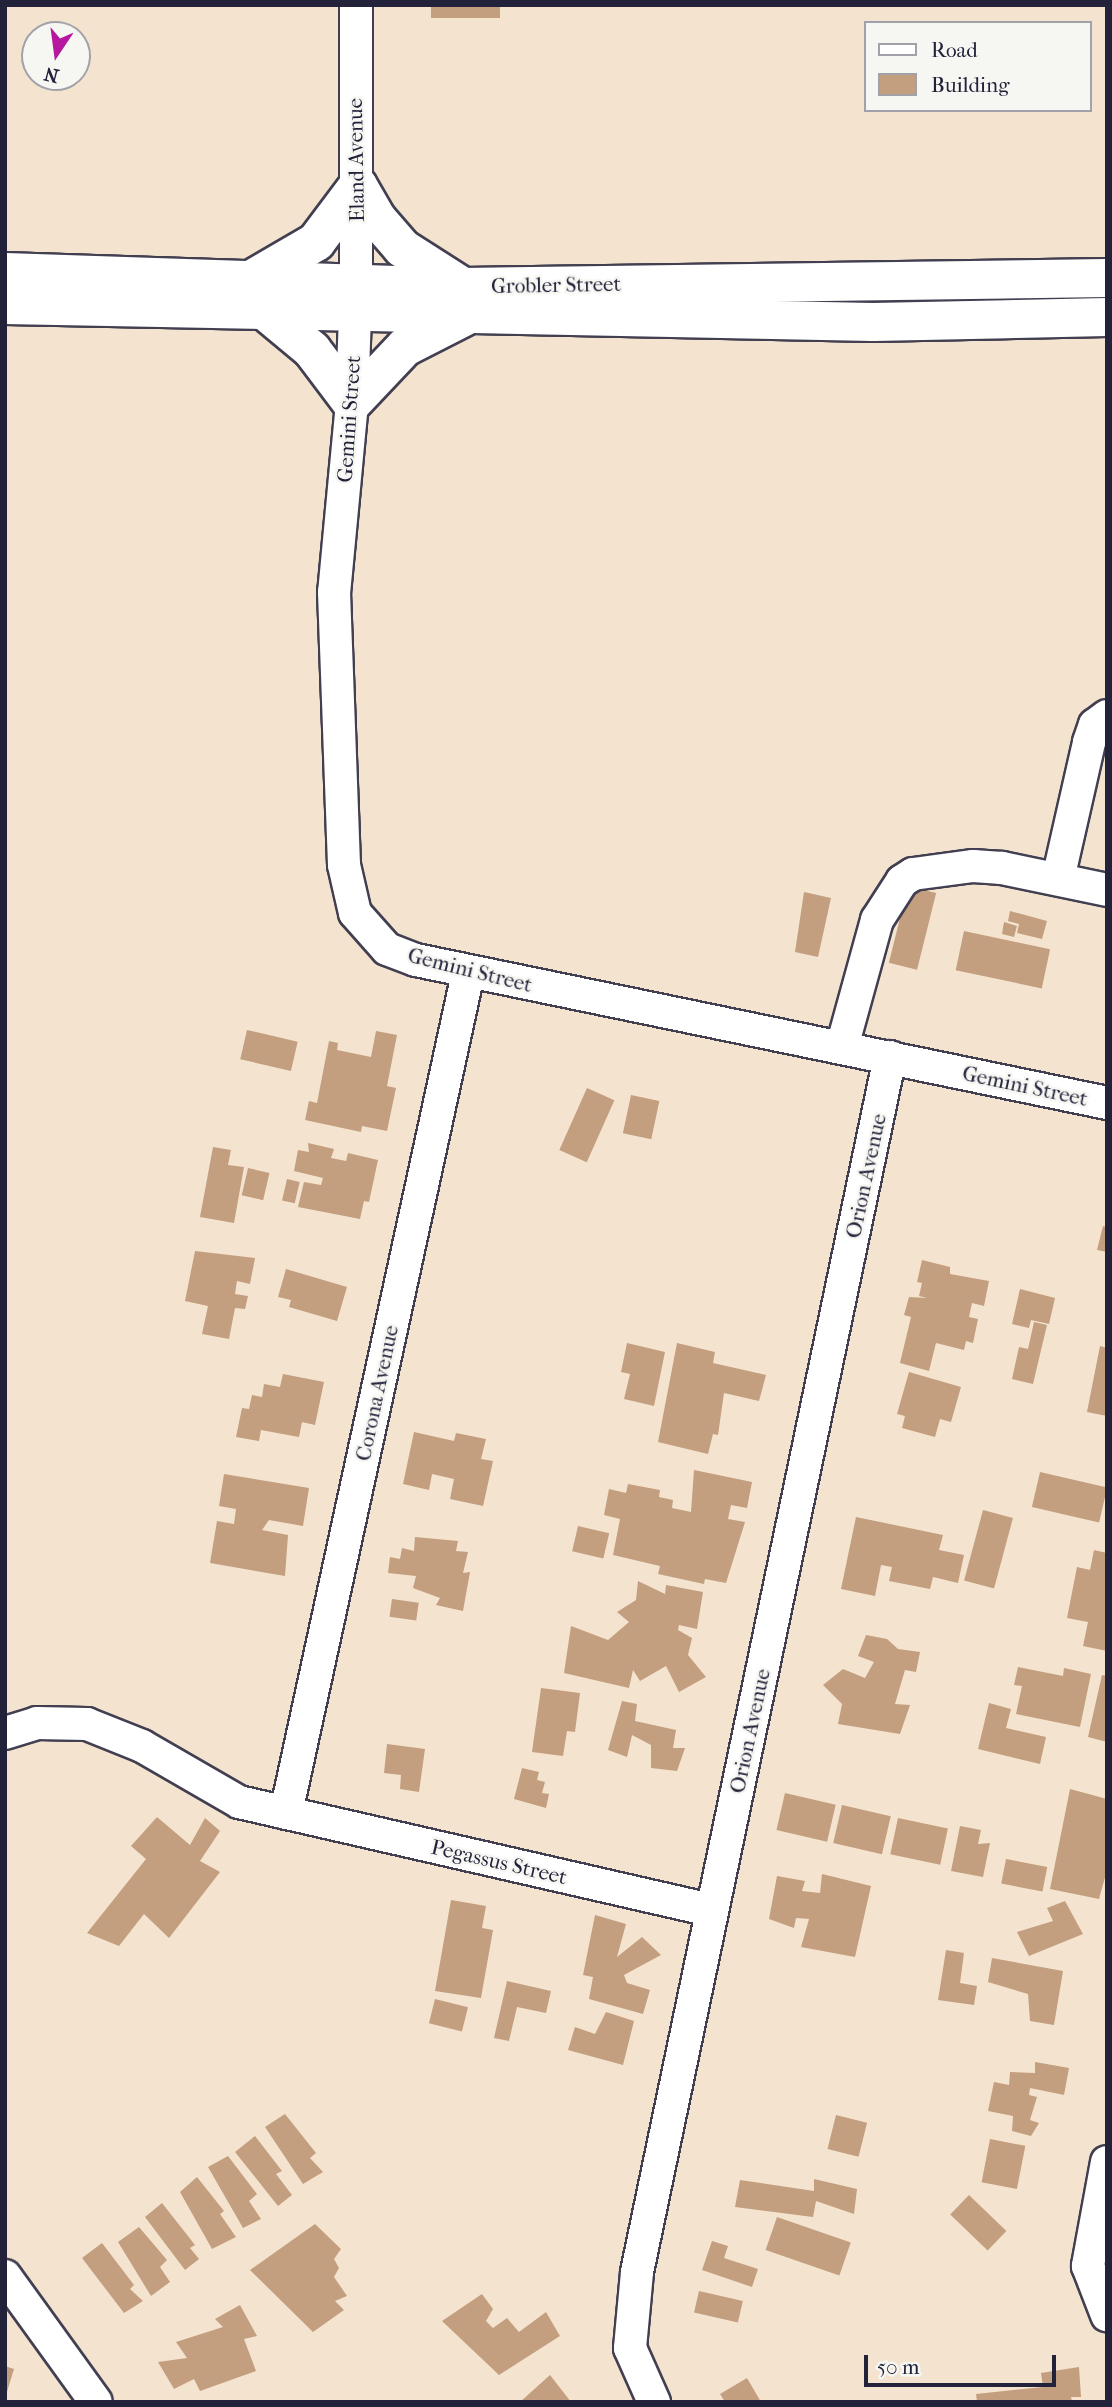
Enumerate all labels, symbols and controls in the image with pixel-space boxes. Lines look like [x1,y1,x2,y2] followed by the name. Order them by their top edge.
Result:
[21,21,91,91] north arrow
[864,21,1091,112] legend
[931,38,978,62] text: Road
[42,62,61,87] text: N
[931,73,1009,97] text: Building
[342,98,370,222] street label: Eland Avenue
[491,271,621,299] street label: Grobler Street
[332,355,366,483] street label: Gemini Street
[405,942,535,998] street label: Gemini Street
[960,1060,1090,1112] street label: Gemini Street
[841,1111,891,1241] street label: Orion Avenue
[350,1323,404,1463] street label: Corona Avenue
[725,1666,775,1796] street label: Orion Avenue
[429,1834,569,1890] street label: Pegassus Street
[867,2340,1060,2384] scale bar
[877,2355,920,2379] text: 50 m

